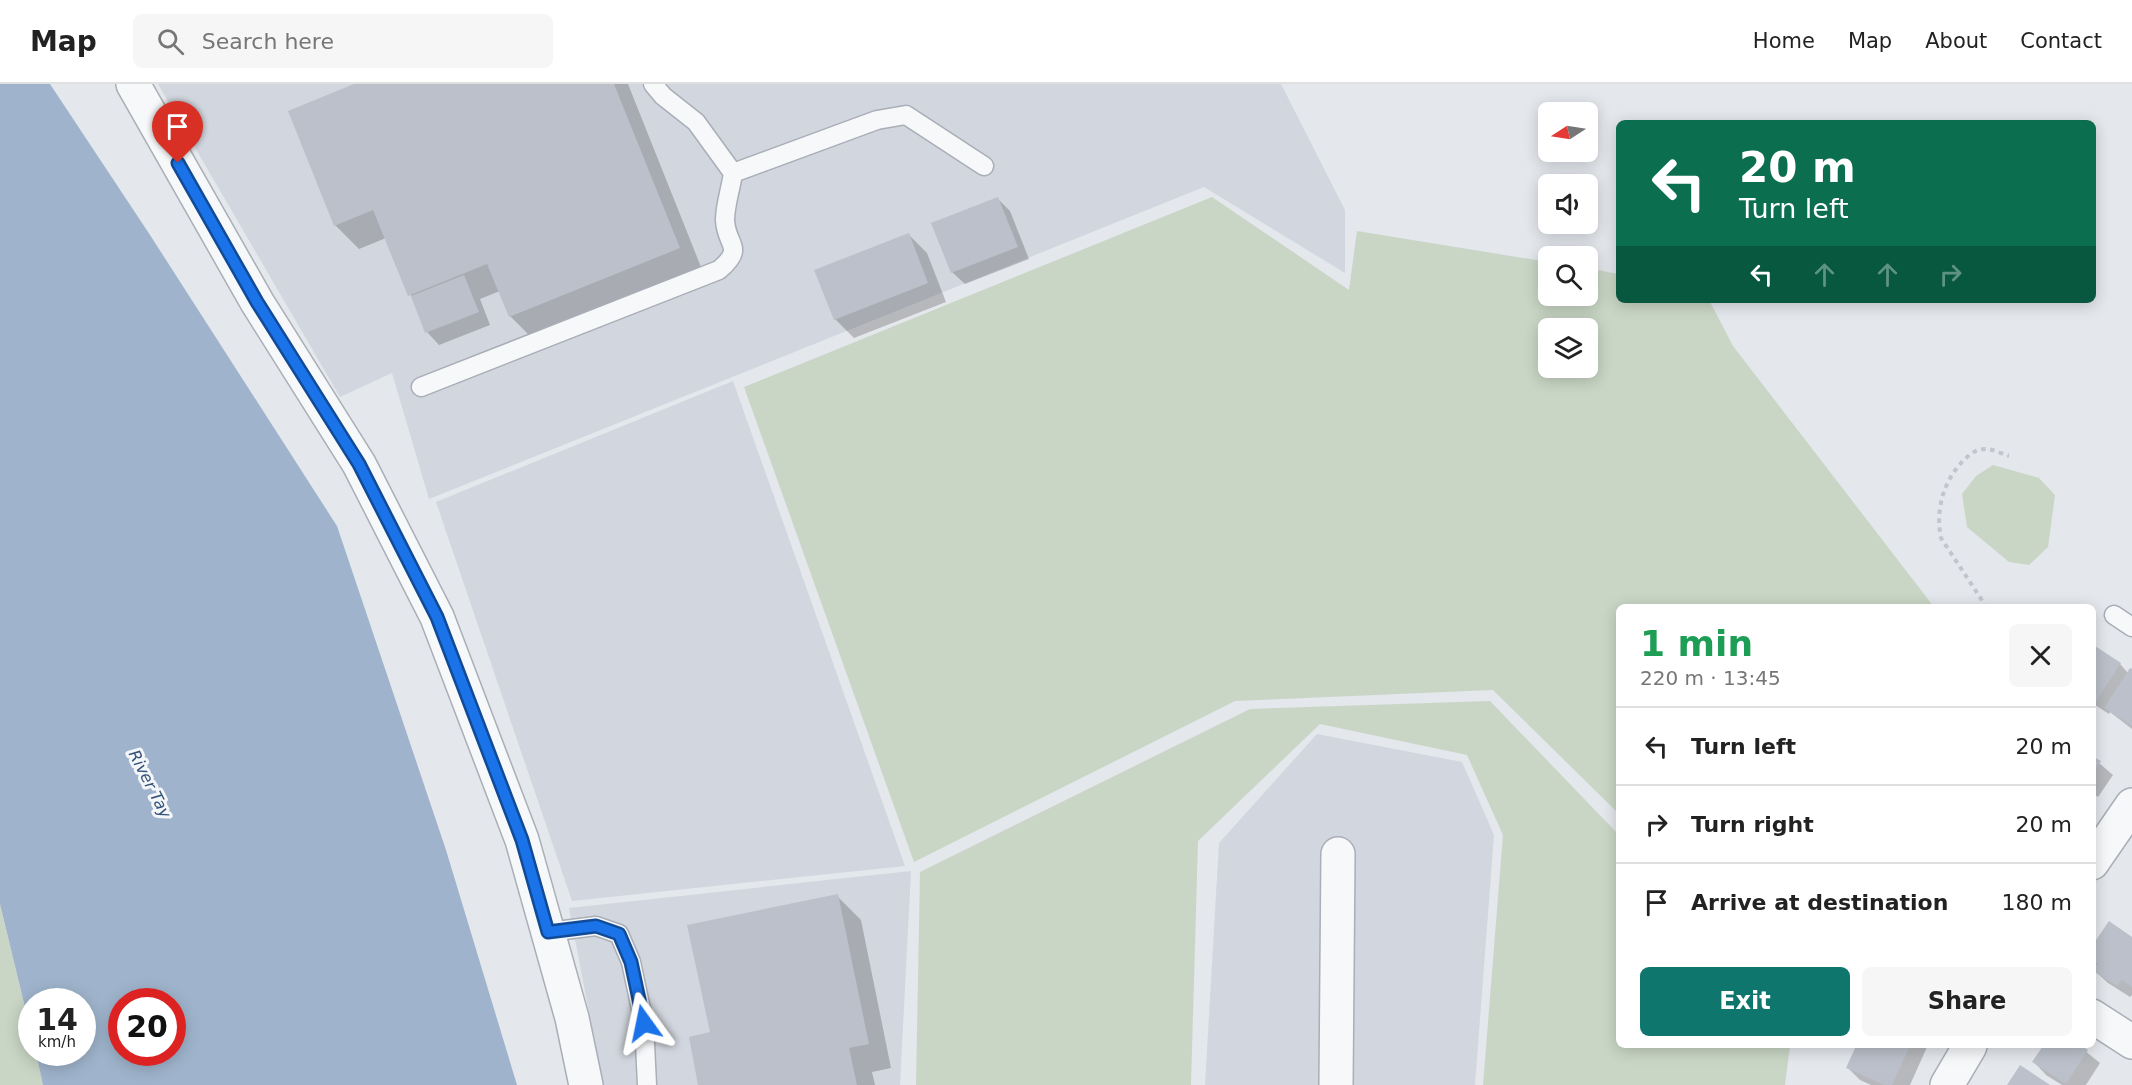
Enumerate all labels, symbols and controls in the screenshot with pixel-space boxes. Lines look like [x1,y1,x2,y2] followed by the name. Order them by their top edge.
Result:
[133,14,553,68] search box
[30,25,97,58] text: Map
[154,25,187,58] icon: search
[202,29,334,54] text: Search here
[1753,29,1815,53] text: Home
[1848,29,1892,53] text: Map
[1925,29,1987,53] text: About
[2020,29,2102,53] text: Contact
[152,101,203,163] pin
[1538,102,1598,162] north arrow
[1538,102,1598,378] map controls
[161,110,194,143] icon: arrive
[1739,143,1856,192] text: 20 m
[1640,144,1718,222] icon: left
[1538,174,1598,234] button: sound
[1739,193,1849,224] text: Turn left
[1538,246,1598,306] button: search
[1745,258,1778,291] icon: left
[1808,258,1841,291] icon: ahead
[1871,258,1904,291] icon: ahead
[1934,258,1967,291] icon: right
[1538,318,1598,378] button: layers
[1640,623,1753,664] text: 1 min
[2009,624,2072,687] button: close
[1640,666,1781,690] text: 220 m · 13:45
[1640,730,1673,763] icon: left
[1691,734,1796,759] text: Turn left
[2016,734,2072,759] text: 20 m
[125,747,175,822] water label: River Tay
[1640,808,1673,841] icon: right
[1691,812,1814,837] text: Turn right
[2016,812,2072,837] text: 20 m
[1640,886,1673,919] icon: arrive
[1691,890,1948,915] text: Arrive at destination
[2002,890,2072,915] text: 180 m
[1640,967,1850,1036] button: Exit
[1862,967,2072,1036] button: Share
[108,988,186,1066] speed limit sign: 20
[612,991,676,1055] position arrow
[36,1002,78,1037] text: 14
[38,1033,76,1051] text: km/h

